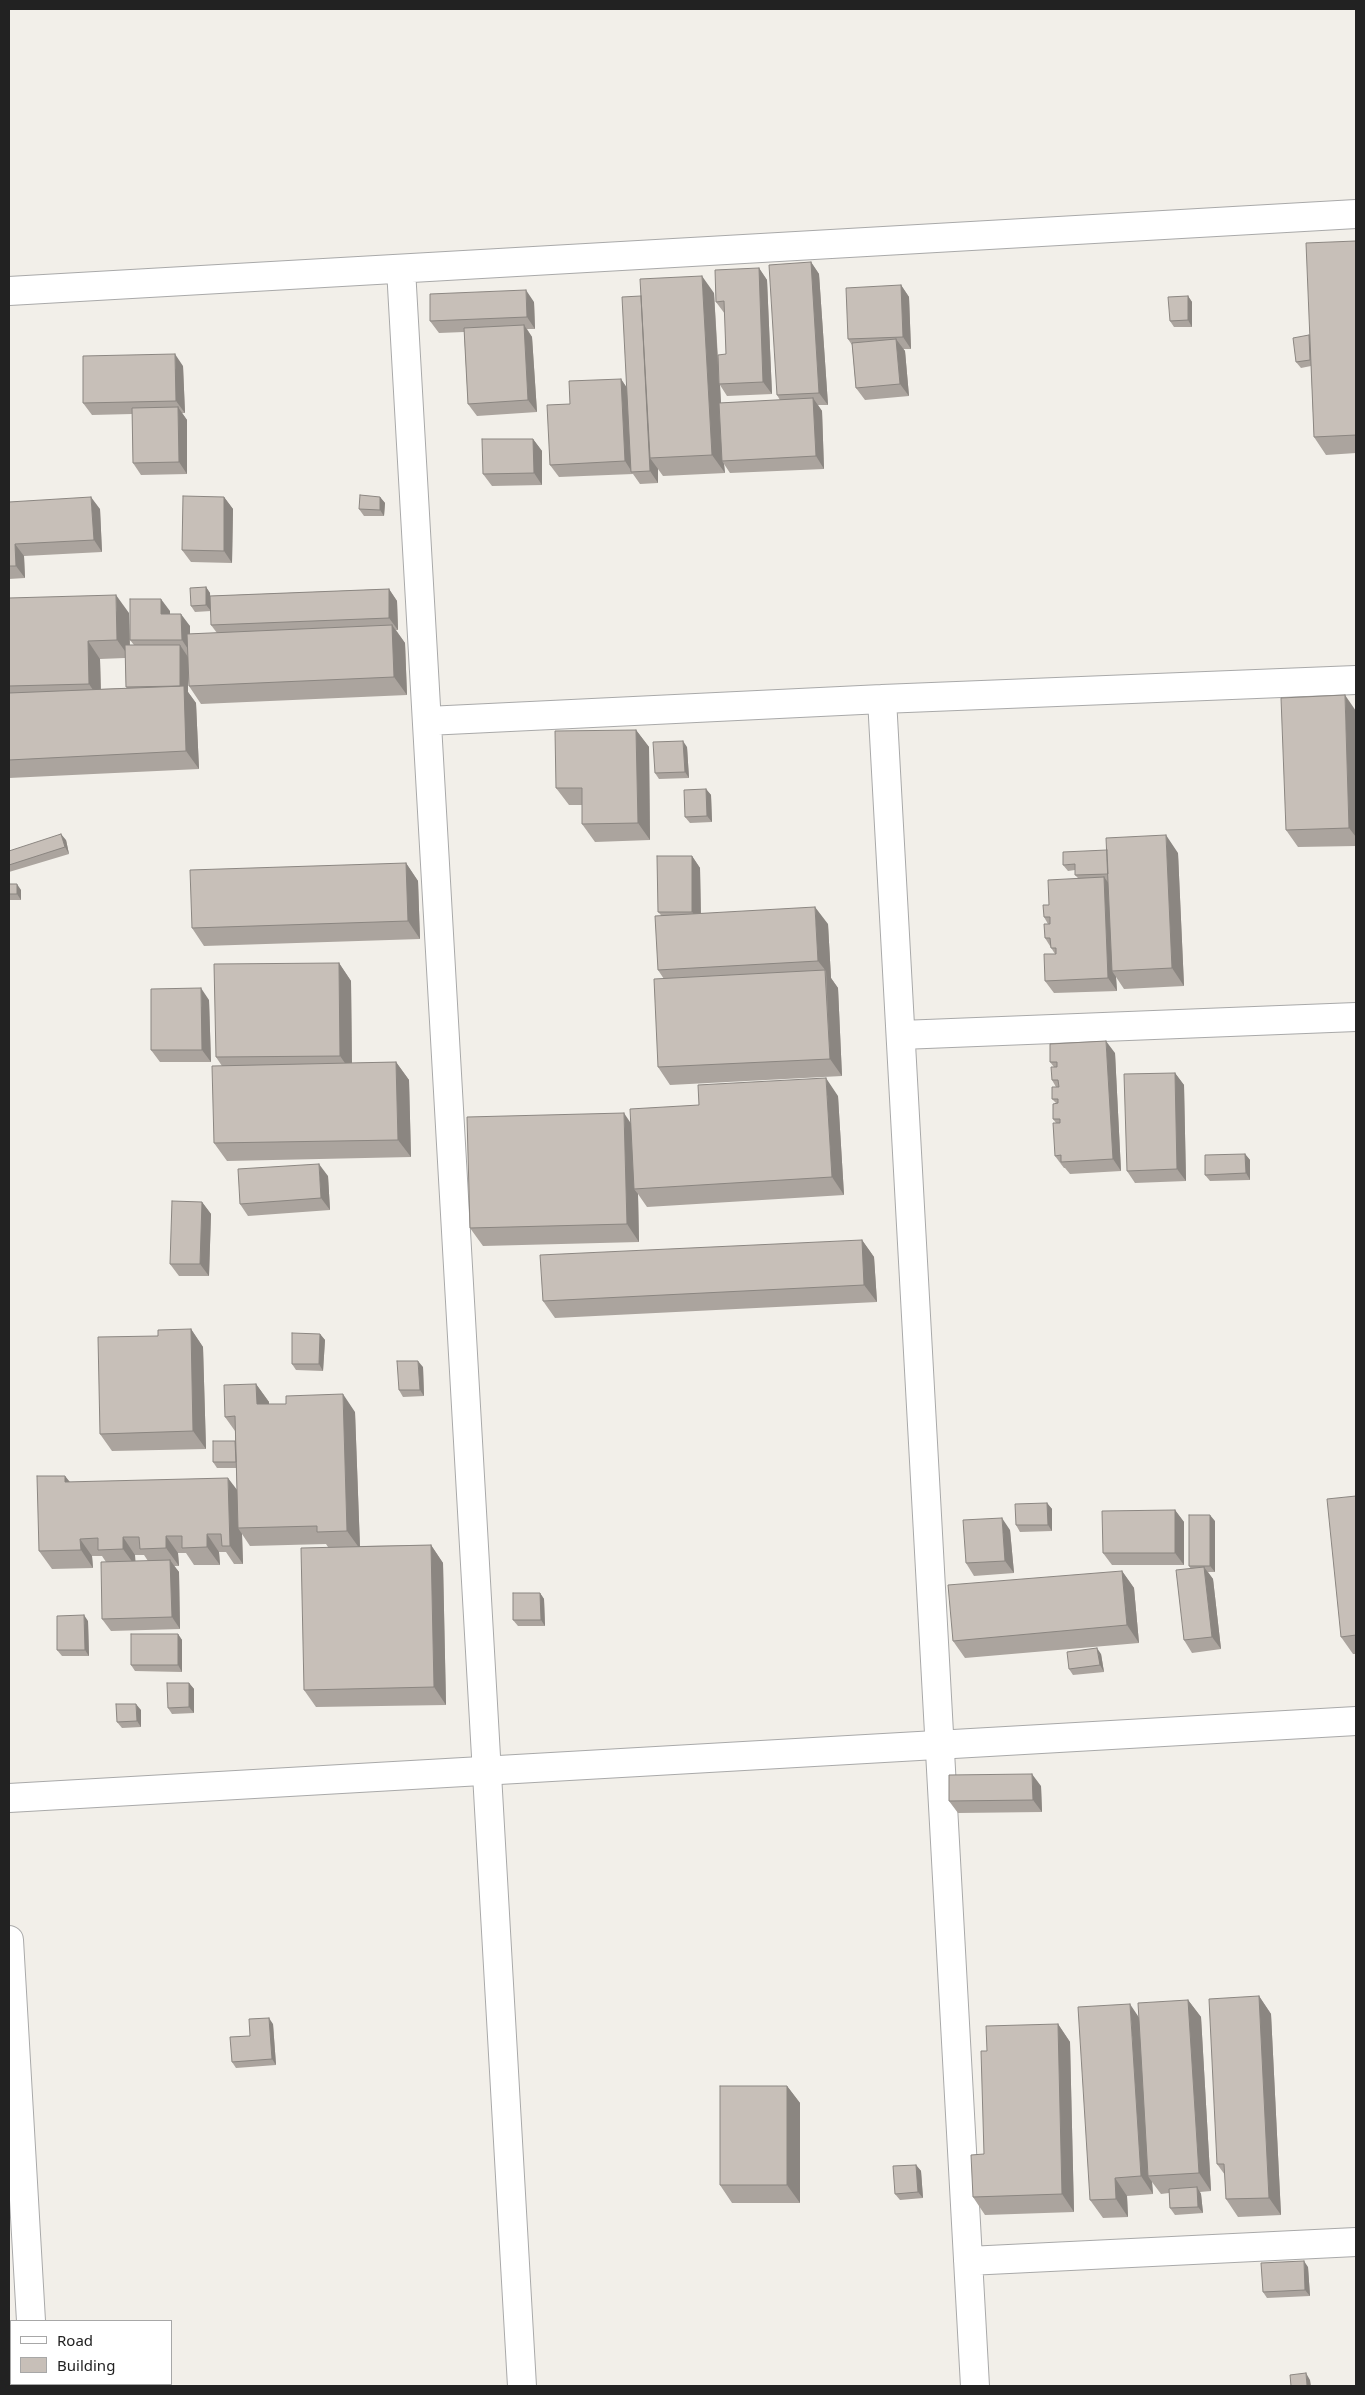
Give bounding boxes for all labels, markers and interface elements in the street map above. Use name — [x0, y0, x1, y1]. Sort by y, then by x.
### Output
legend — [10, 2320, 172, 2385]
text: Road — [57, 2330, 93, 2350]
text: Building — [57, 2355, 115, 2375]

